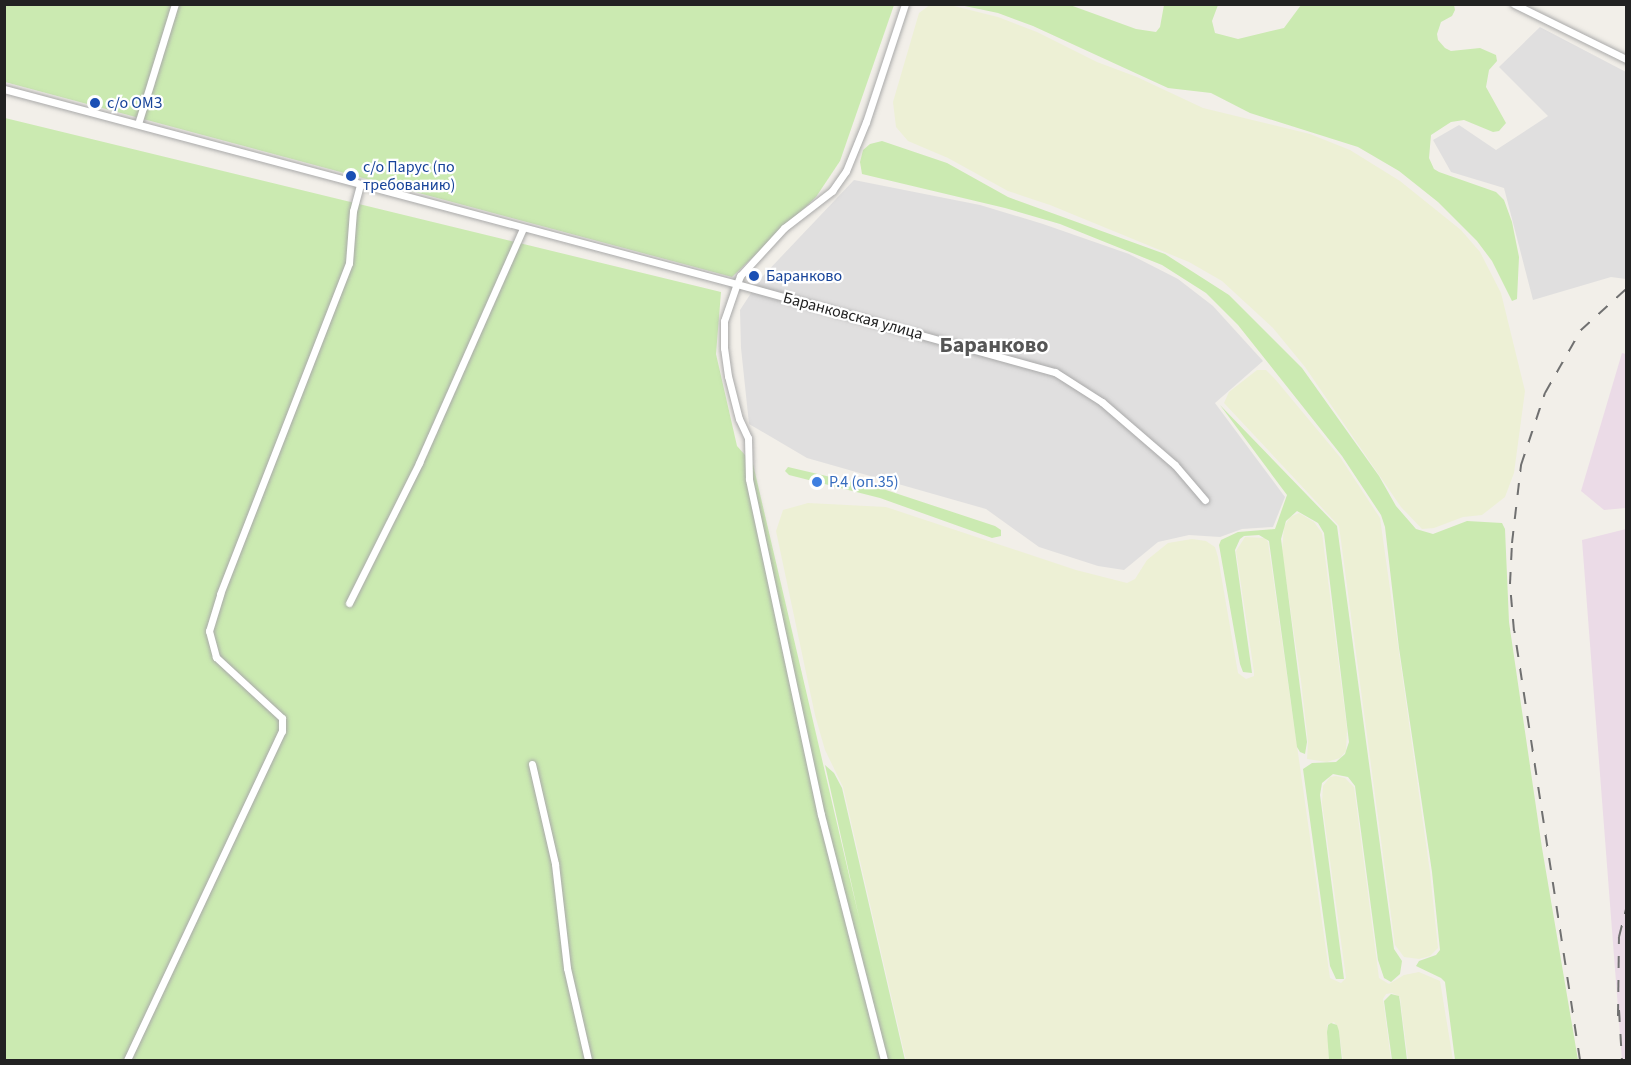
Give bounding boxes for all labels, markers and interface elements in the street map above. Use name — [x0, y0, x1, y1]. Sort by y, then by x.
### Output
place label: с/о ОМЗ — [107, 93, 162, 113]
marker: с/о ОМЗ — [88, 96, 102, 110]
place label: с/о Парус (по требованию) — [363, 157, 455, 195]
marker: с/о Парус (по требованию) — [344, 169, 358, 183]
place label: Баранково — [766, 266, 842, 286]
marker: Баранково — [747, 269, 761, 283]
street label: Баранковская улица — [781, 288, 925, 344]
district label: Баранково — [939, 333, 1049, 359]
place label: Р.4 (оп.35) — [829, 472, 899, 492]
marker: Р.4 (оп.35) — [810, 475, 824, 489]

